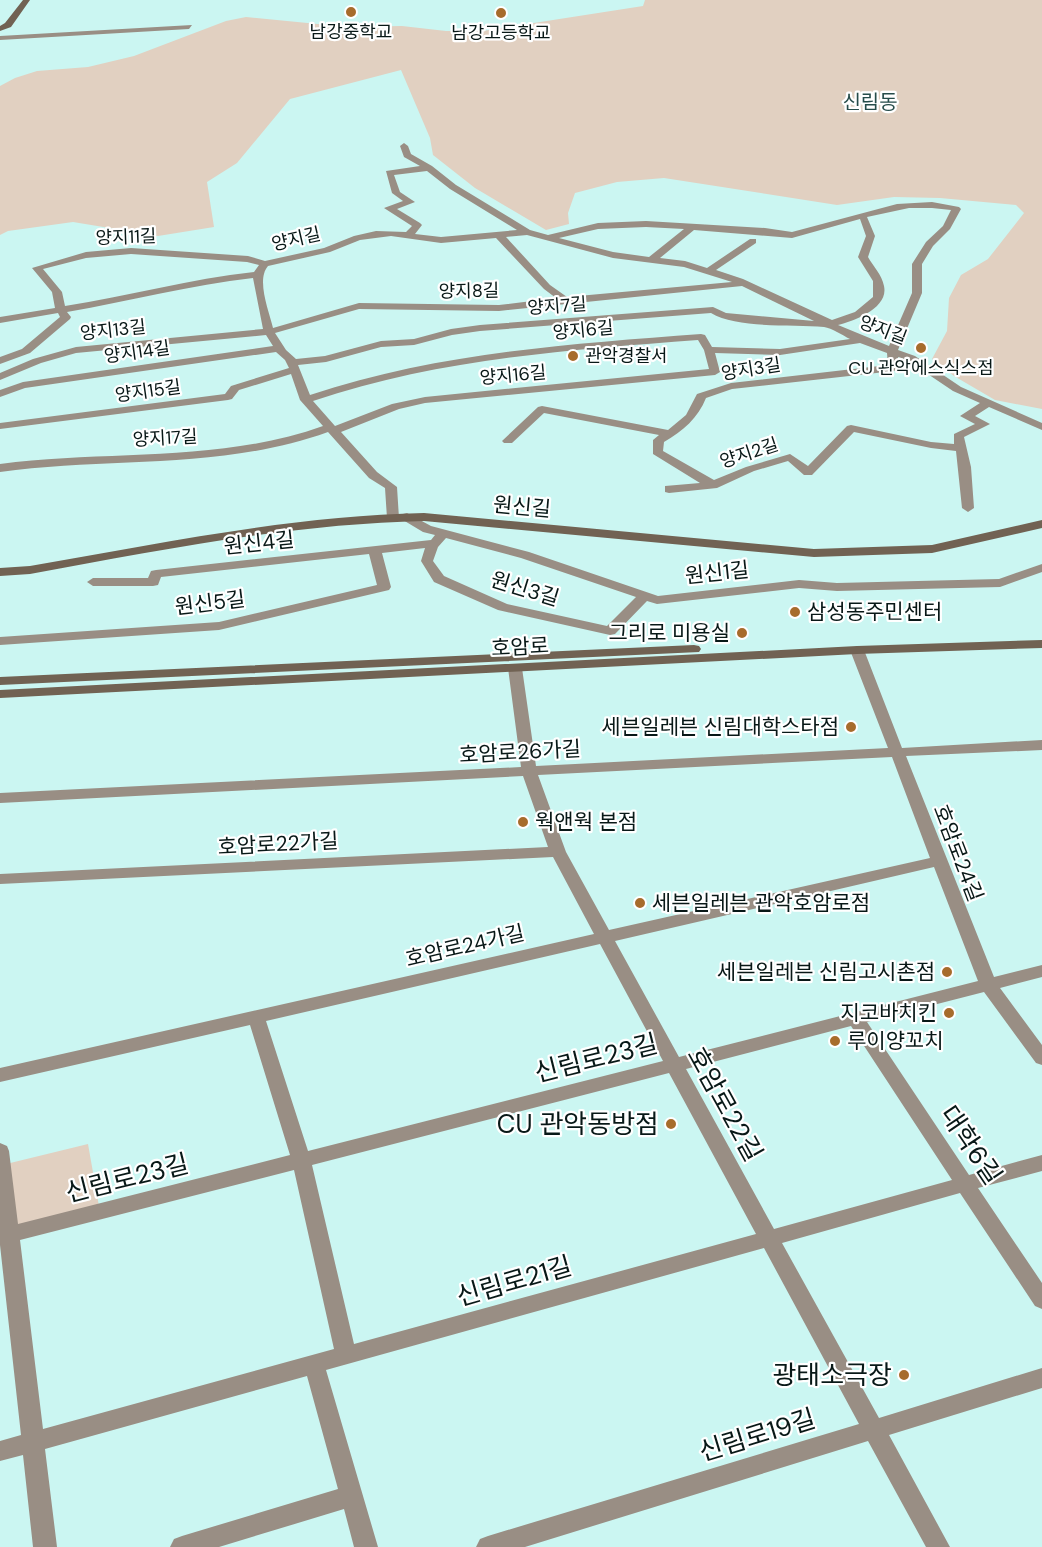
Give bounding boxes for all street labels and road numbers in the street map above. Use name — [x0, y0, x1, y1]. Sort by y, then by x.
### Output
street label: 양지길 — [269, 222, 323, 256]
street label: 양지11길 — [95, 224, 157, 250]
street label: 양지8길 — [438, 278, 500, 304]
street label: 양지7길 — [527, 292, 587, 320]
street label: 양지길 — [856, 310, 910, 350]
street label: 양지13길 — [79, 315, 147, 345]
street label: 양지6길 — [552, 315, 614, 345]
street label: 양지14길 — [103, 336, 171, 368]
street label: 양지3길 — [719, 352, 783, 386]
street label: 양지16길 — [479, 360, 547, 390]
street label: 양지15길 — [114, 375, 182, 407]
street label: 양지17길 — [132, 424, 198, 452]
street label: 양지2길 — [717, 432, 781, 474]
street label: 원신길 — [492, 491, 552, 523]
street label: 원신4길 — [222, 525, 296, 561]
street label: 원신1길 — [683, 556, 751, 590]
street label: 원신3길 — [487, 565, 563, 613]
street label: 원신5길 — [173, 585, 247, 621]
street label: 호암로 — [490, 632, 550, 662]
street label: 호암로26가길 — [458, 735, 582, 769]
street label: 호암로24길 — [927, 800, 989, 906]
street label: 호암로22가길 — [217, 827, 339, 861]
street label: 호암로24가길 — [403, 919, 527, 973]
street label: 신림로23길 — [531, 1026, 661, 1090]
street label: 호암로22길 — [680, 1041, 770, 1167]
street label: 대학6길 — [932, 1099, 1010, 1191]
street label: 신림로23길 — [62, 1146, 192, 1210]
street label: 신림로21길 — [452, 1248, 576, 1314]
street label: 신림로19길 — [695, 1401, 819, 1469]

